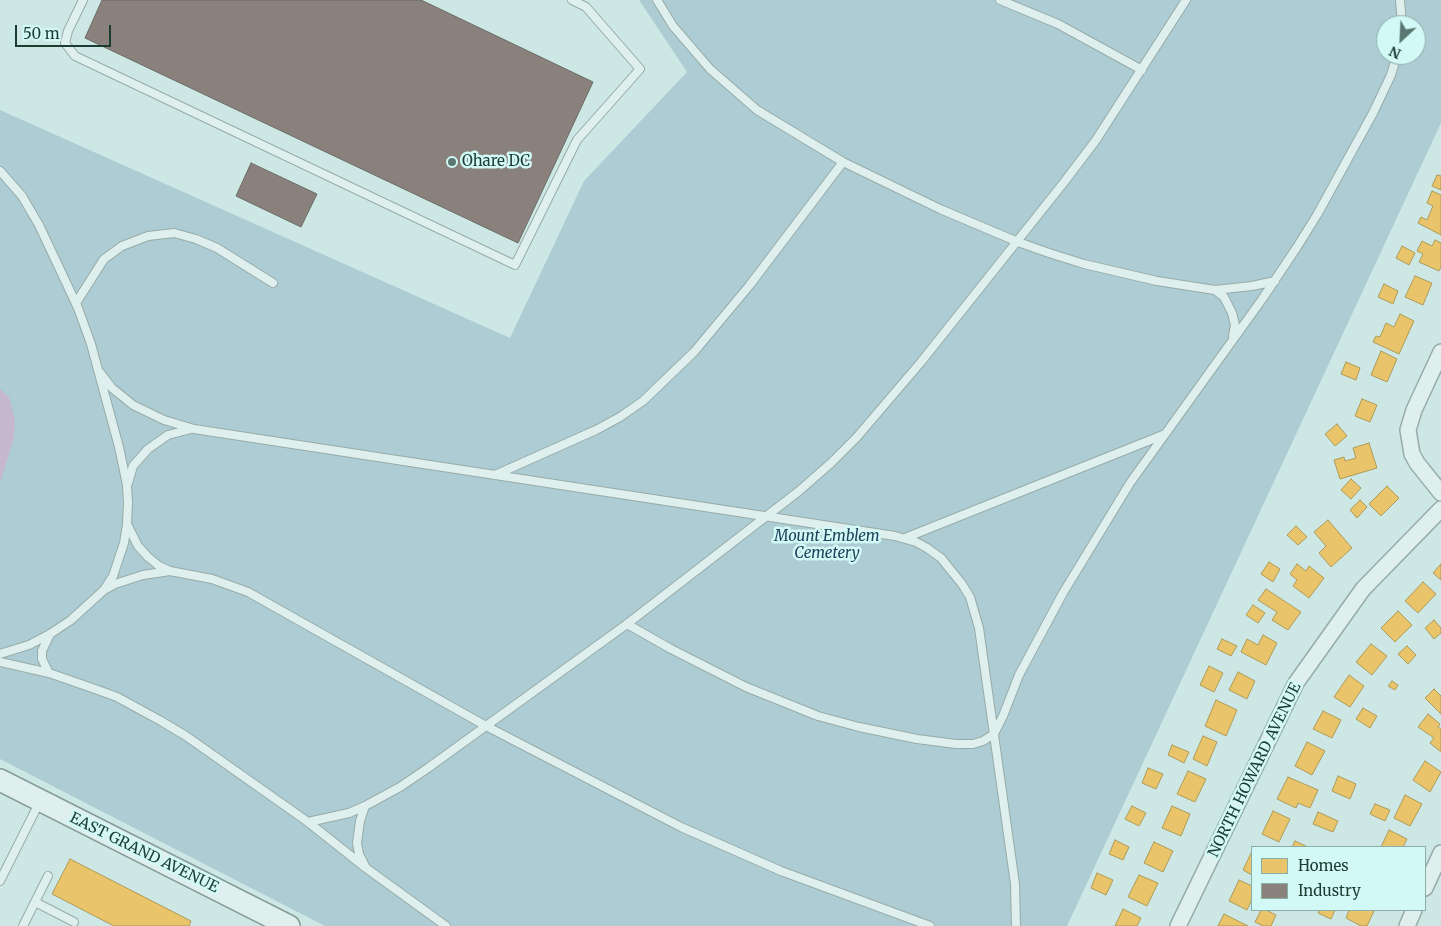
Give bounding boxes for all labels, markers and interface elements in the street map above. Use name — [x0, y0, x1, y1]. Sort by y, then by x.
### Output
scale bar — [18, 15, 114, 47]
north arrow — [1376, 15, 1426, 65]
text: 50 m — [23, 24, 60, 43]
text: N — [1386, 42, 1404, 63]
place label: Ohare DC — [462, 153, 530, 171]
marker: Ohare DC — [446, 156, 458, 168]
park label: Mount Emblem Cemetery — [774, 528, 880, 563]
street label: NORTH HOWARD AVENUE — [1205, 680, 1305, 860]
street label: EAST GRAND AVENUE — [67, 809, 221, 897]
legend — [1251, 846, 1426, 911]
text: Homes — [1298, 856, 1349, 875]
text: Industry — [1298, 881, 1361, 900]

